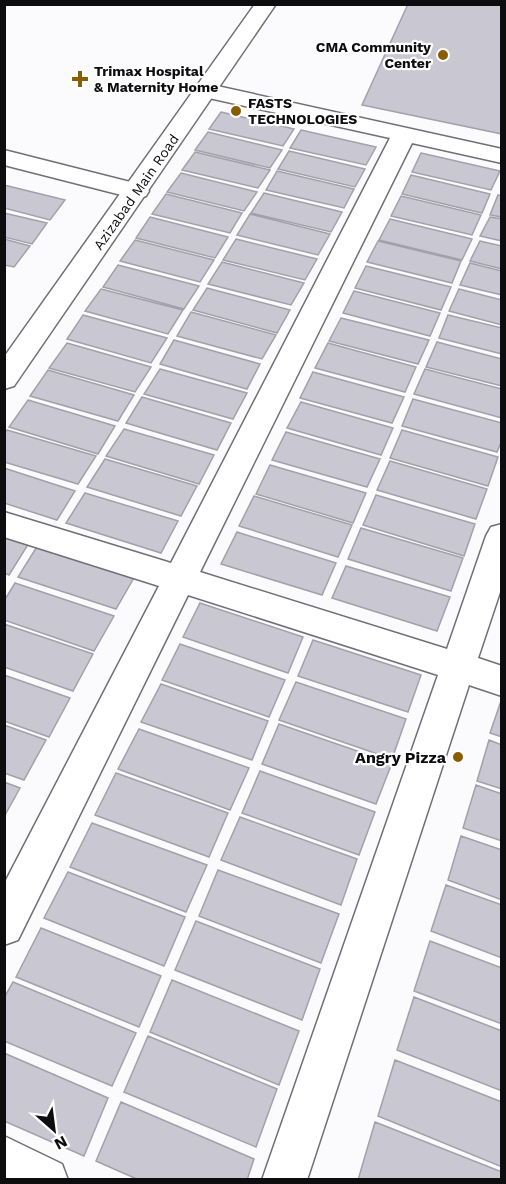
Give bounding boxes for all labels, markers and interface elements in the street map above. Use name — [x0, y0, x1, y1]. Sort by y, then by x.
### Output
place label: CMA Community Center — [316, 39, 431, 71]
marker: CMA Community Center — [436, 48, 450, 62]
place label: Trimax Hospital & Maternity Home — [94, 63, 218, 95]
marker: Trimax Hospital & Maternity Home — [71, 70, 89, 88]
place label: FASTS TECHNOLOGIES — [248, 95, 357, 127]
marker: FASTS TECHNOLOGIES — [229, 104, 243, 118]
street label: Azizabad Main Road — [90, 131, 182, 253]
place label: Angry Pizza — [355, 748, 447, 767]
marker: Angry Pizza — [451, 750, 465, 764]
north arrow — [24, 1100, 84, 1160]
text: N — [51, 1132, 71, 1154]

